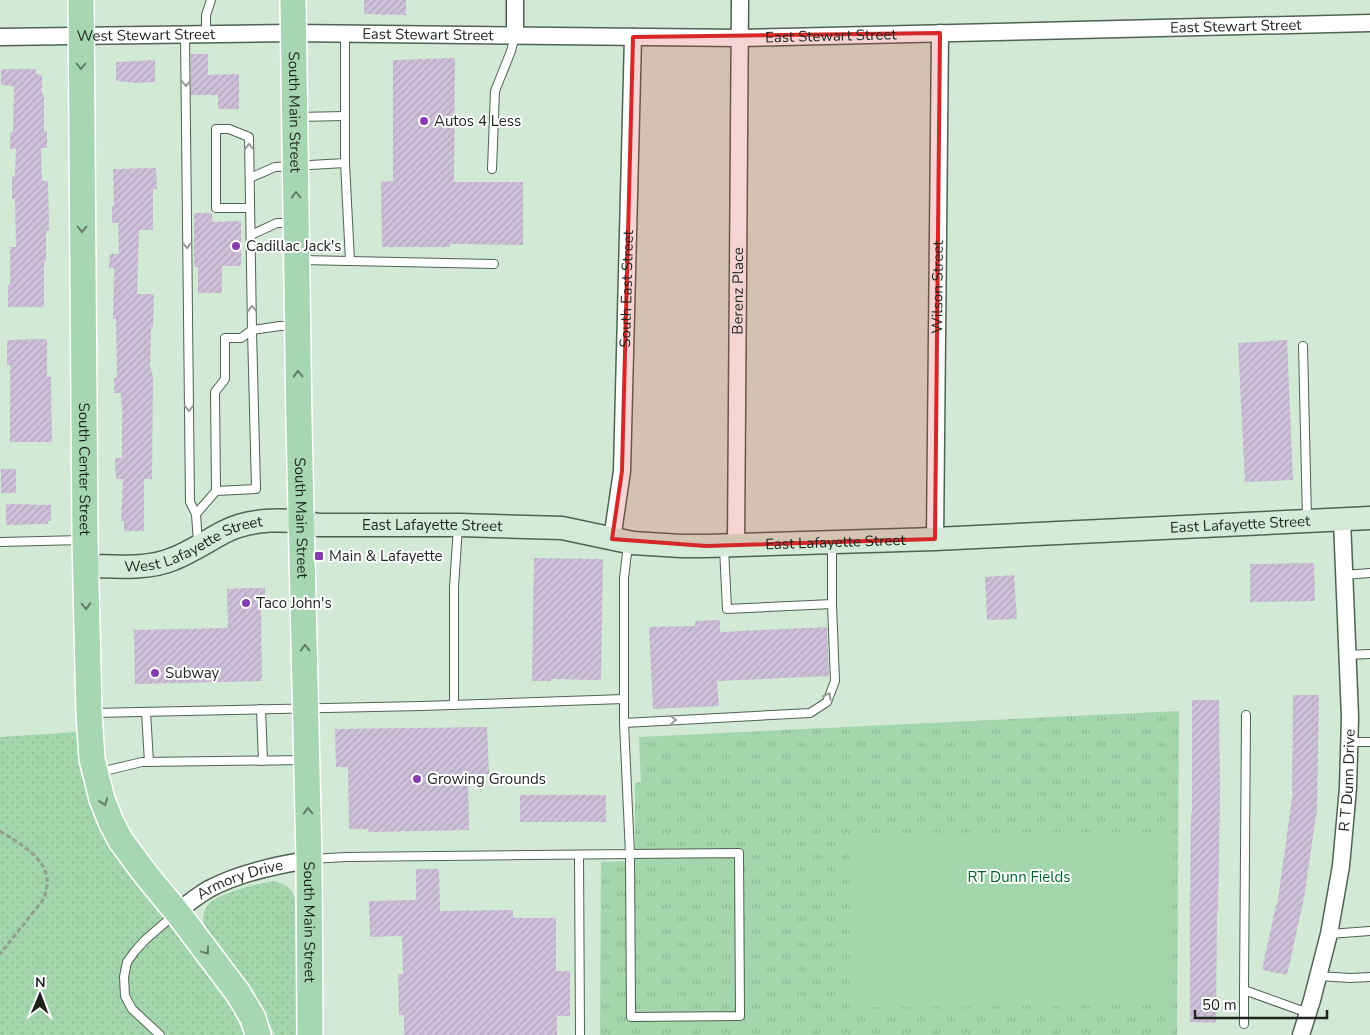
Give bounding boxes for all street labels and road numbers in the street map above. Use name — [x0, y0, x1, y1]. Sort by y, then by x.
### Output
street label: East Stewart Street — [1170, 15, 1302, 38]
street label: West Stewart Street — [77, 24, 216, 46]
street label: East Stewart Street — [362, 24, 495, 45]
street label: East Stewart Street — [765, 24, 898, 47]
street label: South Main Street — [284, 51, 305, 174]
street label: South East Street — [615, 229, 638, 348]
street label: Wilson Street — [927, 240, 948, 334]
street label: Berenz Place — [728, 247, 748, 335]
street label: South Center Street — [74, 402, 95, 536]
street label: South Main Street — [290, 457, 313, 580]
street label: West Lafayette Street — [124, 511, 264, 577]
street label: East Lafayette Street — [1169, 511, 1311, 538]
street label: East Lafayette Street — [362, 515, 503, 536]
street label: East Lafayette Street — [765, 530, 907, 554]
street label: R T Dunn Drive — [1334, 728, 1360, 832]
street label: Armory Drive — [193, 855, 285, 904]
street label: South Main Street — [299, 861, 320, 983]

